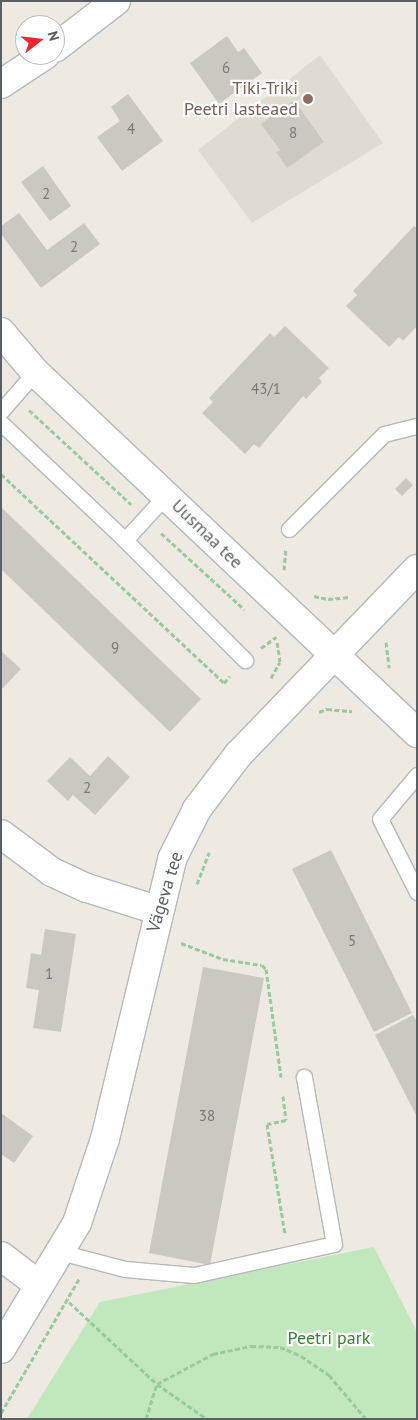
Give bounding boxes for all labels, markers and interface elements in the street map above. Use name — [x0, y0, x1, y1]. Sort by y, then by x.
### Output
north arrow — [15, 15, 65, 65]
text: N — [44, 29, 63, 43]
house number: 6 — [222, 59, 230, 77]
place label: Tiki-Triki Peetri lasteaed — [184, 78, 298, 120]
marker: Tiki-Triki Peetri lasteaed — [302, 93, 314, 105]
house number: 4 — [127, 120, 135, 138]
house number: 8 — [289, 124, 297, 142]
house number: 2 — [42, 185, 50, 203]
house number: 2 — [70, 238, 78, 256]
house number: 43/1 — [251, 380, 281, 398]
street label: Uusmaa tee — [167, 495, 247, 573]
house number: 9 — [111, 639, 119, 657]
house number: 2 — [83, 779, 91, 797]
street label: Vägeva tee — [143, 849, 187, 935]
house number: 5 — [348, 932, 356, 950]
house number: 1 — [45, 965, 53, 983]
house number: 38 — [199, 1107, 215, 1125]
park label: Peetri park — [288, 1327, 370, 1349]

